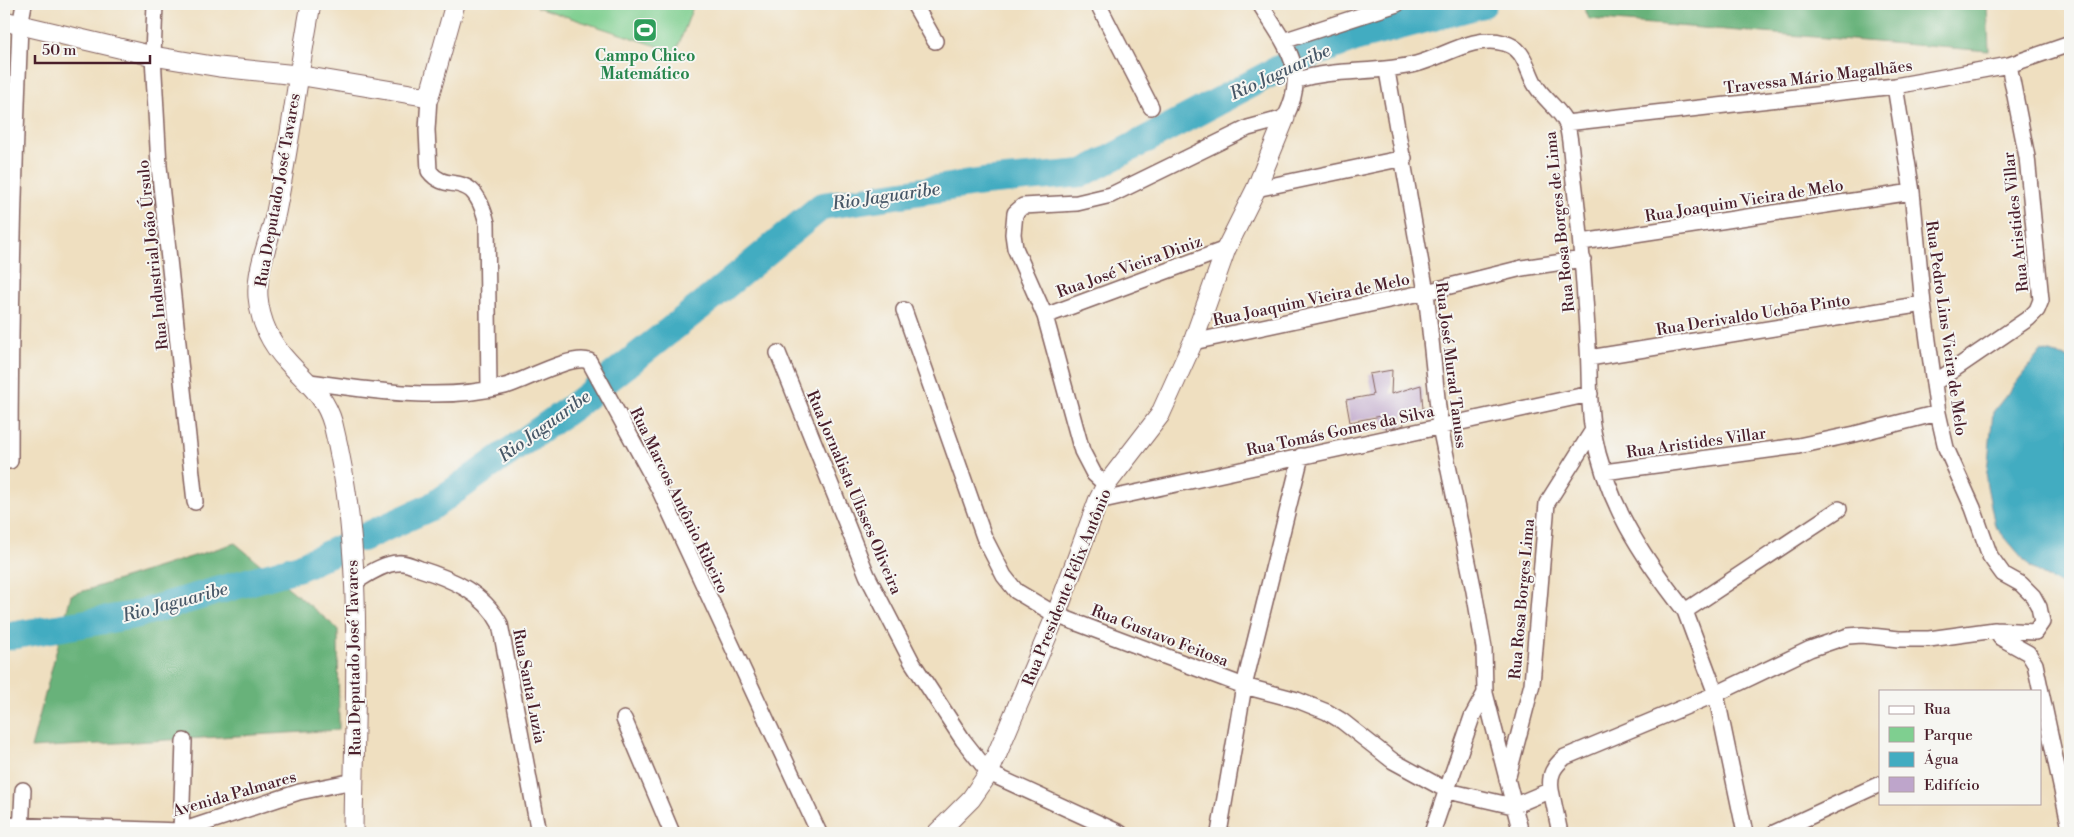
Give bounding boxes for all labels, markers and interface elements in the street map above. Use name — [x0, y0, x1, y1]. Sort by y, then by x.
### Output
sports icon: Campo Chico Matemático — [632, 17, 658, 43]
scale bar — [35, 32, 150, 64]
water label: Rio Jaguaribe — [1225, 39, 1335, 106]
text: 50 m — [42, 41, 76, 60]
place label: Campo Chico Matemático — [595, 46, 695, 84]
street label: Travessa Mário Magalhães — [1723, 56, 1913, 98]
street label: Rua Deputado José Tavares — [251, 92, 305, 289]
street label: Rua Rosa Borges de Lima — [1540, 130, 1579, 313]
street label: Rua Aristides Villar — [1999, 151, 2033, 293]
street label: Rua Industrial João Úrsulo — [131, 159, 173, 351]
street label: Rua Joaquim Vieira de Melo — [1643, 175, 1845, 227]
water label: Rio Jaguaribe — [830, 177, 942, 216]
street label: Rua Pedro Lins Vieira de Melo — [1921, 219, 1971, 437]
street label: Rua José Vieira Diniz — [1054, 231, 1205, 303]
street label: Rua Joaquim Vieira de Melo — [1211, 269, 1412, 331]
street label: Rua José Murad Tanuss — [1431, 281, 1471, 449]
street label: Rua Derivaldo Uchõa Pinto — [1655, 290, 1852, 340]
water label: Rio Jaguaribe — [493, 385, 595, 468]
street label: Rua Jornalista Ulisses Oliveira — [802, 387, 907, 598]
street label: Rua Tomás Gomes da Silva — [1244, 401, 1437, 461]
street label: Rua Marcos Antônio Ribeiro — [625, 404, 733, 597]
street label: Rua Aristides Villar — [1625, 423, 1767, 463]
street label: Rua Presidente Félix Antônio — [1018, 486, 1116, 689]
street label: Rua Rosa Borges Lima — [1505, 517, 1539, 680]
street label: Rua Deputado José Tavares — [342, 560, 366, 756]
water label: Rio Jaguaribe — [119, 577, 231, 628]
street label: Rua Gustavo Feitosa — [1088, 601, 1232, 672]
street label: Rua Santa Luzia — [508, 627, 550, 746]
legend — [1879, 690, 2042, 804]
text: Rua — [1924, 700, 1951, 719]
text: Parque — [1924, 726, 1973, 745]
text: Água — [1923, 749, 1959, 769]
street label: Avenida Palmares — [169, 767, 299, 822]
text: Edifício — [1924, 776, 1980, 795]

